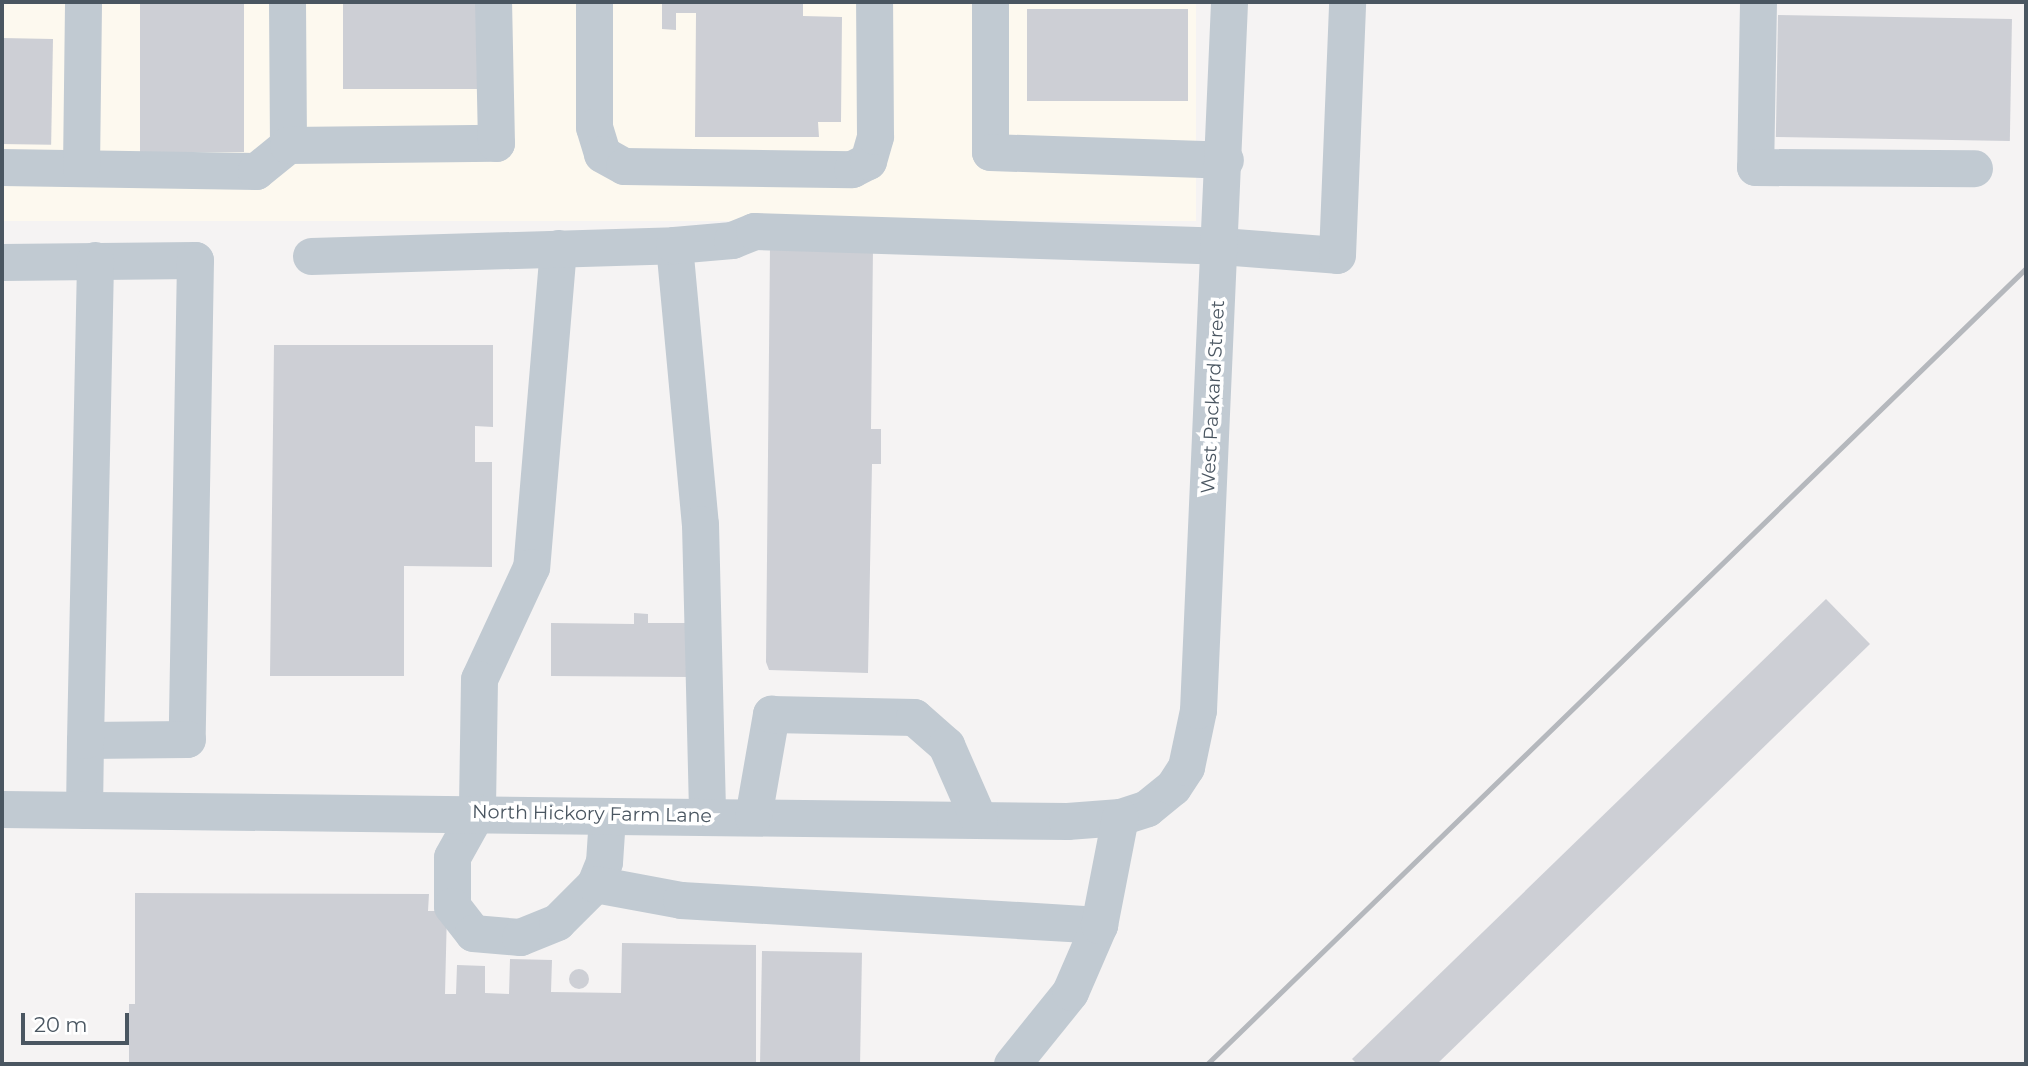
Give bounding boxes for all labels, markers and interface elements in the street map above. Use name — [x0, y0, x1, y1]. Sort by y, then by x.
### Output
street label: West Packard Street — [1197, 300, 1229, 494]
street label: North Hickory Farm Lane — [472, 801, 712, 827]
scale bar — [24, 1000, 133, 1044]
text: 20 m — [34, 1012, 88, 1037]

